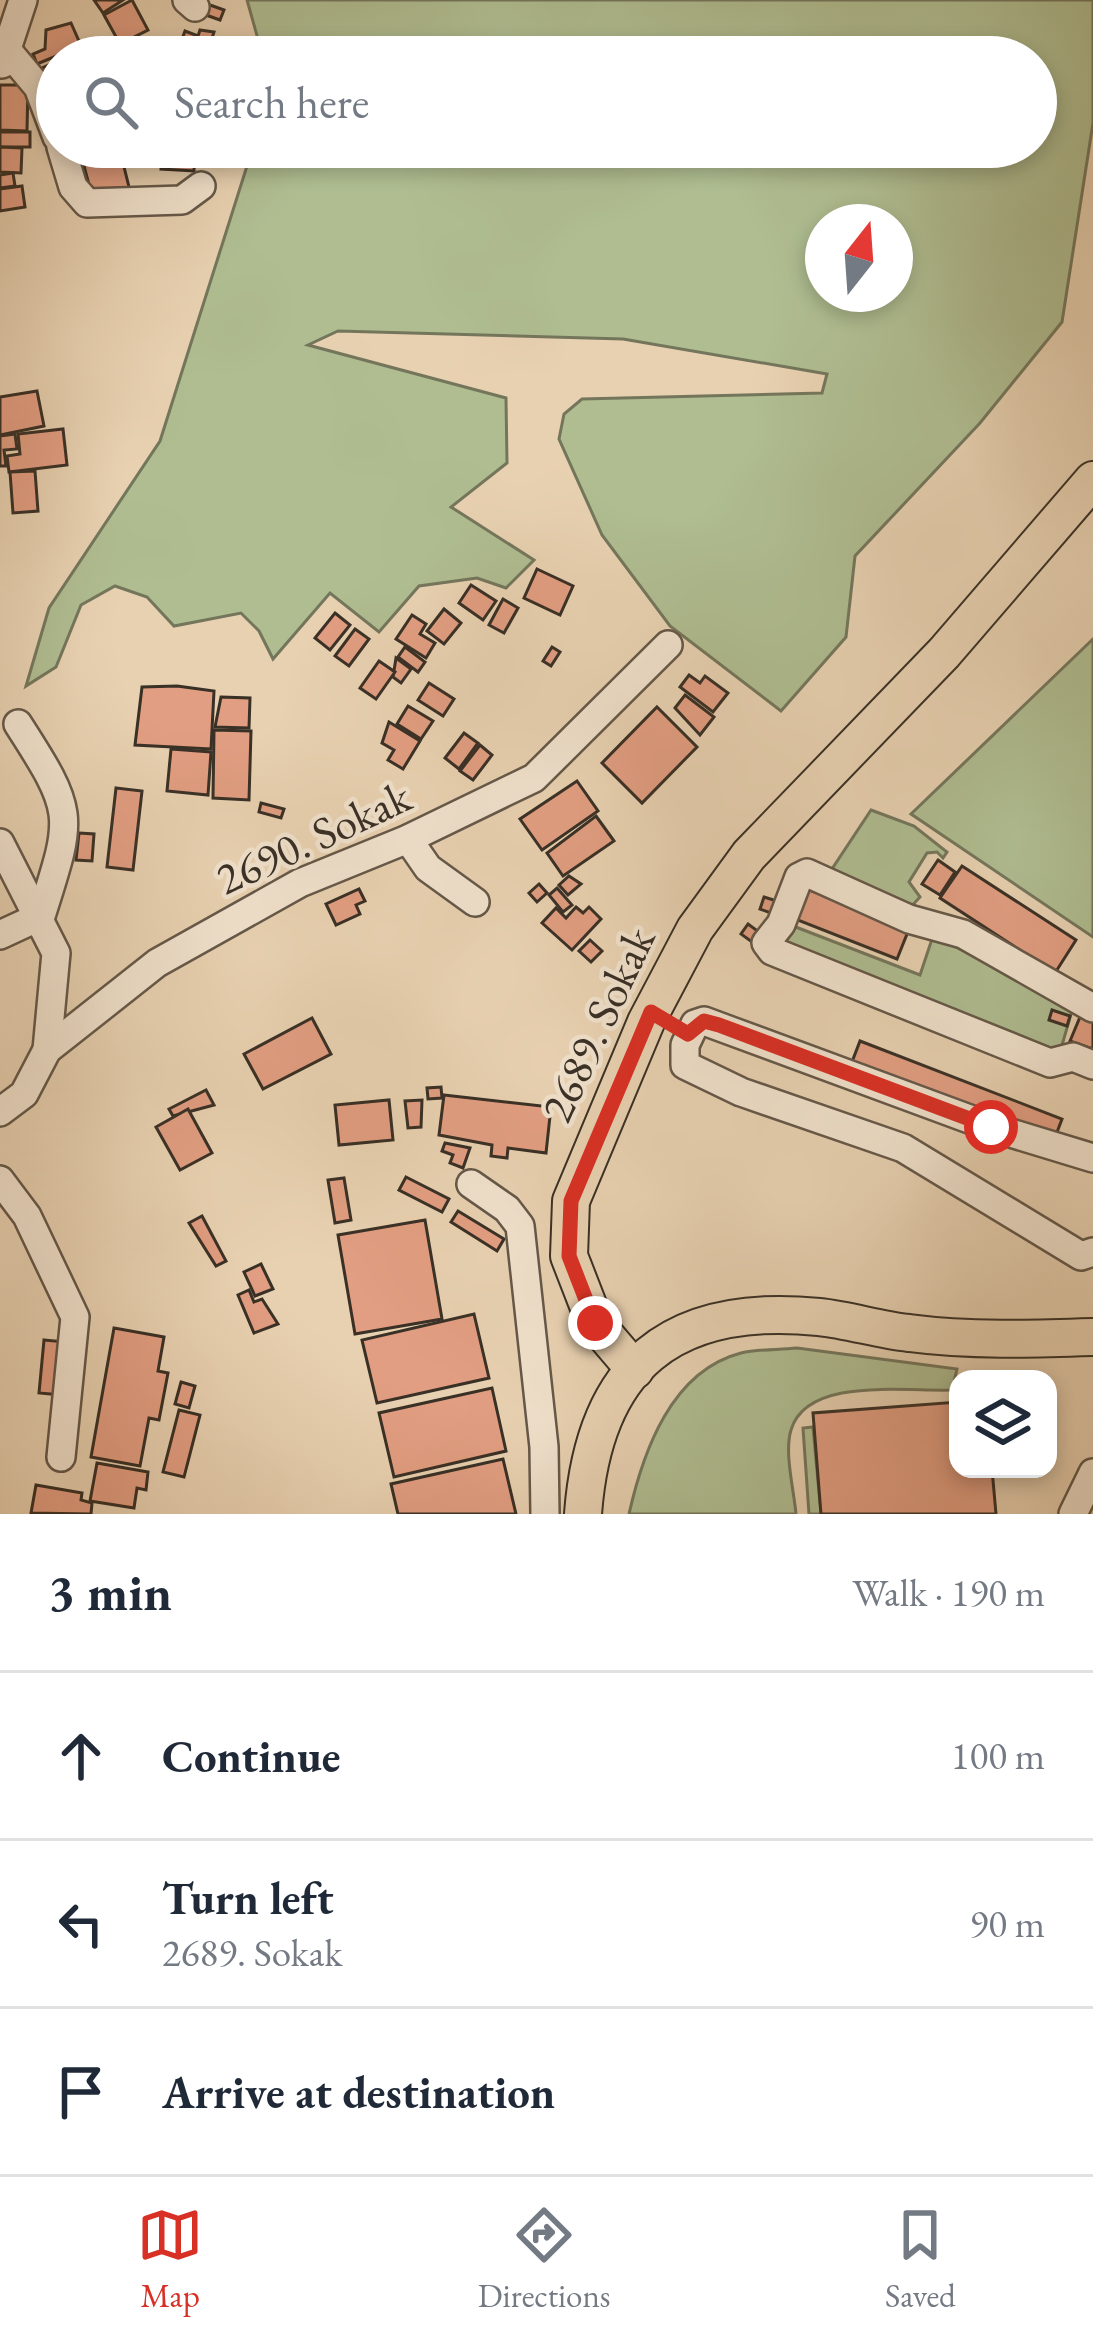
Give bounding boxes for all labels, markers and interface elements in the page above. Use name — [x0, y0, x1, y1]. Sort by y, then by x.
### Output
search box — [36, 36, 1057, 168]
icon: search — [78, 69, 144, 135]
text: Search here — [174, 73, 369, 131]
north arrow — [805, 204, 913, 312]
street label: 2690. Sokak — [206, 766, 421, 907]
street label: 2689. Sokak — [527, 916, 668, 1131]
route start — [964, 1100, 1018, 1154]
route end — [568, 1296, 622, 1350]
map controls — [949, 1370, 1057, 1478]
button: layers — [949, 1370, 1057, 1478]
text: 3 min — [48, 1559, 172, 1625]
text: Walk · 190 m — [852, 1567, 1045, 1618]
icon: ahead — [48, 1723, 114, 1789]
text: Continue — [162, 1727, 340, 1785]
text: 100 m — [951, 1730, 1045, 1781]
text: Turn left — [162, 1869, 334, 1927]
icon: left — [48, 1891, 114, 1957]
text: 90 m — [969, 1898, 1045, 1949]
text: 2689. Sokak — [162, 1927, 343, 1978]
icon: arrive — [48, 2059, 114, 2125]
text: Arrive at destination — [162, 2063, 555, 2121]
tab: Map — [137, 2202, 203, 2317]
tab: Directions — [478, 2202, 611, 2317]
tab: Saved — [885, 2202, 956, 2317]

